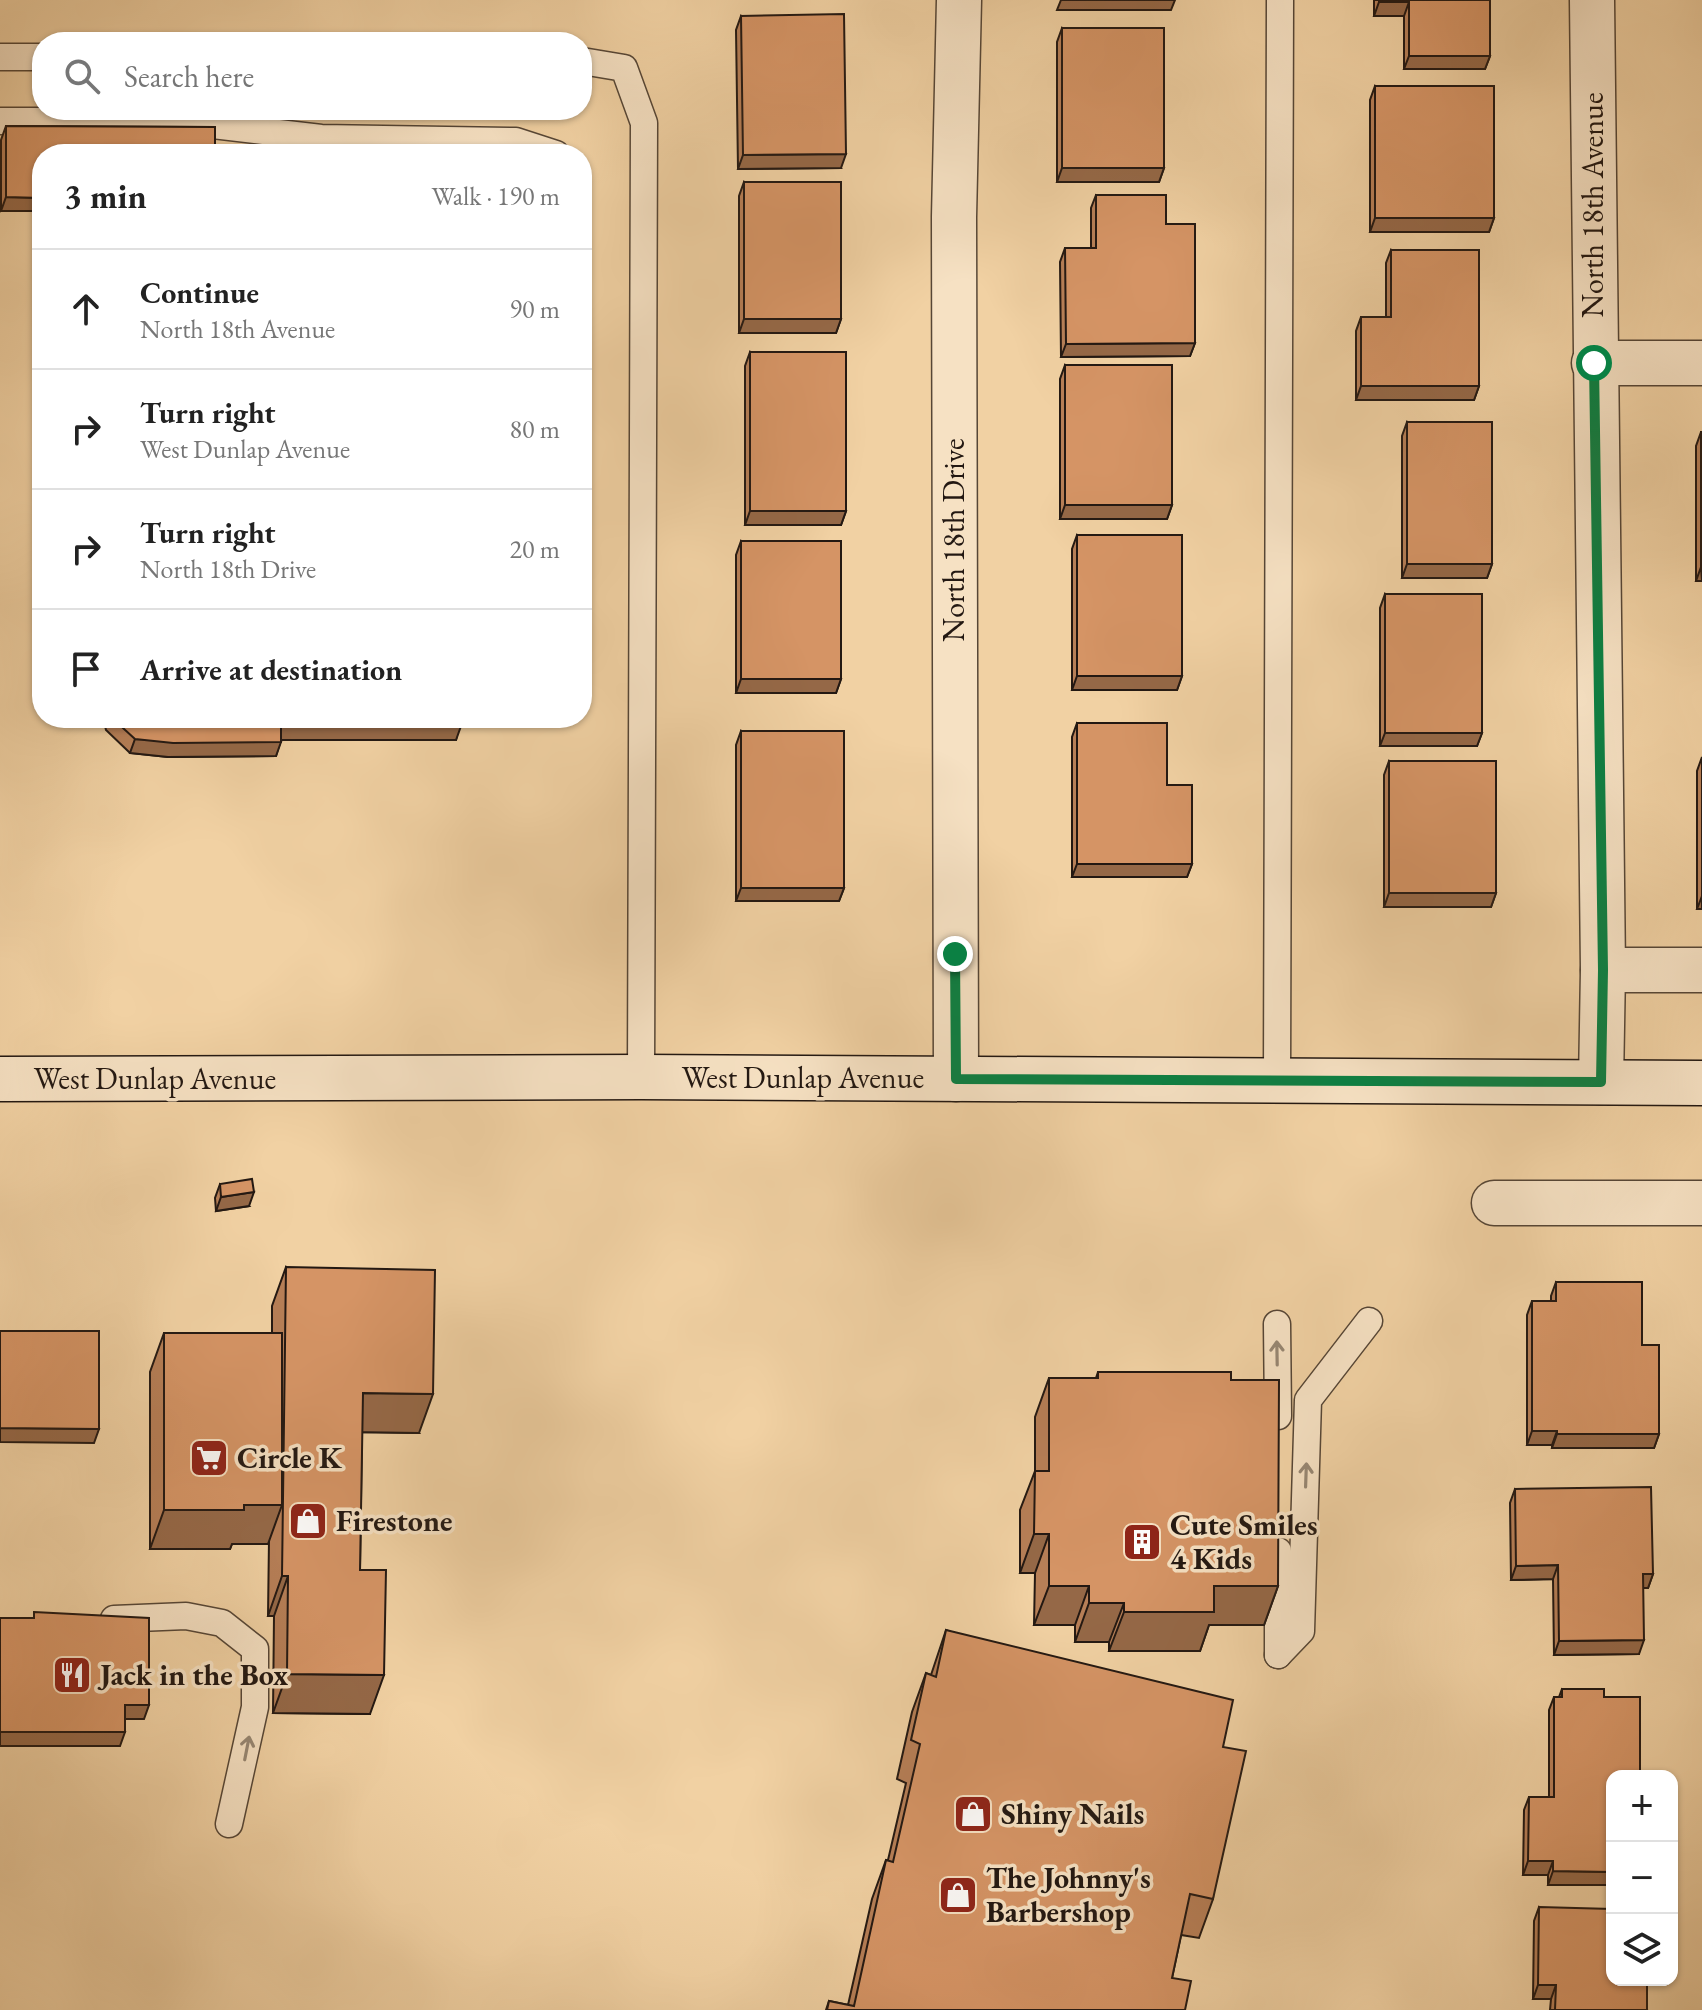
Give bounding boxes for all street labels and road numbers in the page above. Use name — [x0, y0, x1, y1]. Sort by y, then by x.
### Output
street label: North 18th Avenue — [1573, 92, 1612, 318]
street label: North 18th Drive — [934, 438, 973, 642]
street label: West Dunlap Avenue — [682, 1058, 924, 1097]
street label: West Dunlap Avenue — [34, 1059, 276, 1098]

